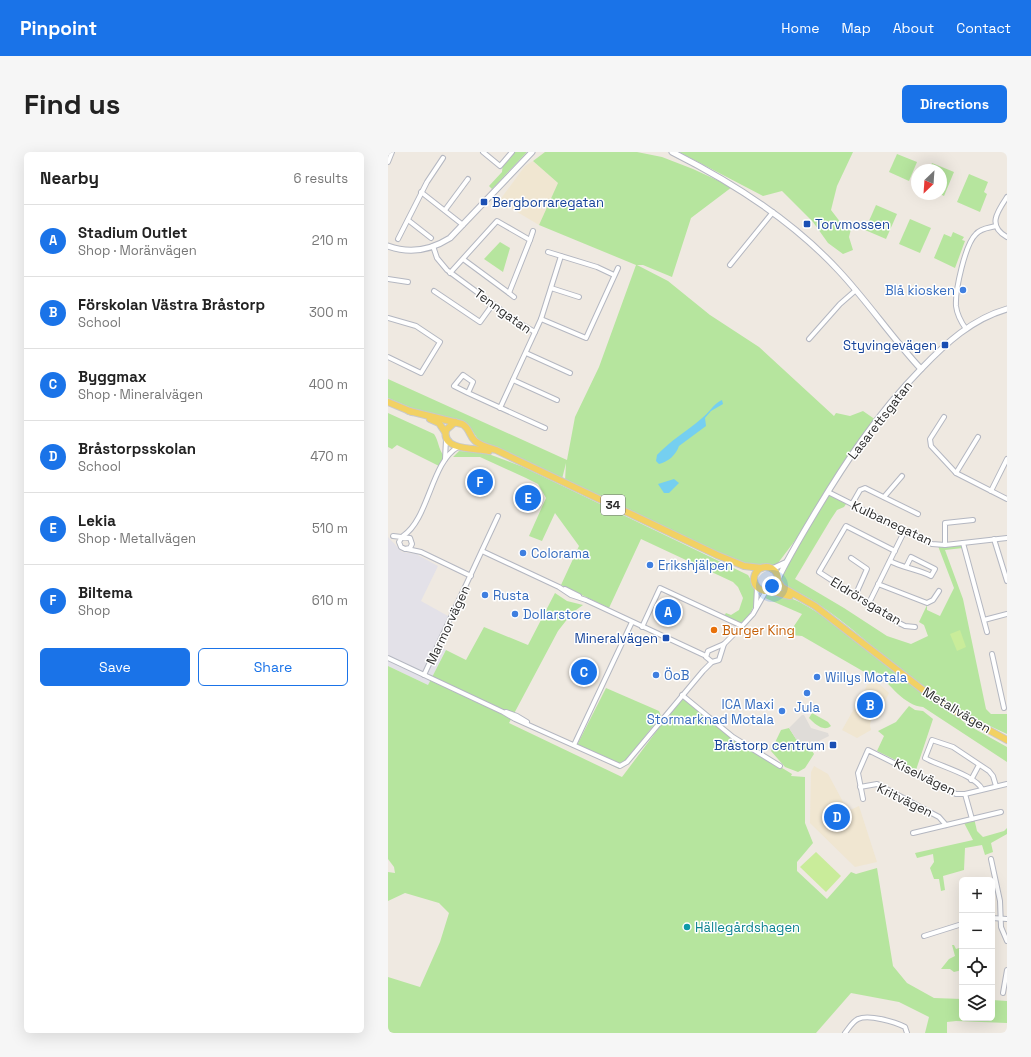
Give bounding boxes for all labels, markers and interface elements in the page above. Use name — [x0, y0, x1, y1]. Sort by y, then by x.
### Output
text: Pinpoint — [20, 16, 97, 41]
text: Home — [781, 19, 819, 37]
text: Map — [841, 19, 871, 37]
text: About — [893, 19, 934, 37]
text: Contact — [956, 19, 1011, 37]
button: Directions — [902, 85, 1007, 123]
text: Find us — [24, 86, 121, 122]
north arrow — [911, 164, 947, 200]
text: Nearby — [40, 167, 99, 189]
text: 6 results — [294, 170, 348, 187]
place label: Bergborraregatan — [492, 194, 604, 211]
marker: Bergborraregatan — [479, 197, 489, 207]
place label: Torvmossen — [815, 216, 890, 233]
marker: Torvmossen — [802, 219, 812, 229]
text: Stadium Outlet — [78, 223, 187, 242]
text: A — [49, 232, 57, 249]
text: 210 m — [312, 232, 348, 249]
text: Shop · Moränvägen — [78, 242, 197, 259]
place label: Blå kiosken — [885, 282, 955, 299]
street label: Tenngatan — [471, 284, 535, 338]
marker: Blå kiosken — [958, 285, 968, 295]
text: Förskolan Västra Bråstorp — [78, 295, 265, 314]
text: B — [49, 304, 57, 321]
text: 300 m — [309, 304, 348, 321]
text: School — [78, 314, 121, 331]
place label: Styvingevägen — [843, 337, 937, 354]
marker: Styvingevägen — [940, 340, 950, 350]
text: Byggmax — [78, 367, 147, 386]
text: C — [49, 376, 57, 393]
text: 400 m — [309, 376, 348, 393]
street label: Lasarettsgatan — [844, 377, 916, 463]
text: Shop · Mineralvägen — [78, 386, 203, 403]
text: Bråstorpsskolan — [78, 439, 196, 458]
text: D — [49, 448, 57, 465]
text: 470 m — [310, 448, 348, 465]
text: School — [78, 458, 121, 475]
pin: F — [467, 467, 493, 497]
pin: E — [515, 483, 541, 513]
road number: 34 — [601, 495, 625, 515]
street label: Kulbanegatan — [849, 497, 935, 549]
text: Lekia — [78, 511, 116, 530]
text: E — [49, 520, 57, 537]
text: 510 m — [312, 520, 348, 537]
text: Shop · Metallvägen — [78, 530, 196, 547]
place label: Colorama — [531, 545, 590, 562]
marker: Colorama — [518, 548, 528, 558]
place label: Erikshjälpen — [658, 557, 733, 574]
marker: Erikshjälpen — [645, 560, 655, 570]
street label: Eldrörsgatan — [827, 573, 905, 629]
your location — [762, 576, 782, 596]
text: Biltema — [78, 583, 133, 602]
street label: Marmorvägen — [422, 583, 474, 667]
place label: Rusta — [493, 587, 530, 604]
marker: Rusta — [480, 590, 490, 600]
text: F — [50, 592, 56, 609]
text: 610 m — [312, 592, 348, 609]
pin: A — [655, 597, 681, 627]
text: Shop — [78, 602, 110, 619]
place label: Dollarstore — [523, 606, 591, 623]
marker: Dollarstore — [510, 609, 520, 619]
place label: Burger King — [722, 622, 795, 639]
marker: Burger King — [709, 625, 719, 635]
place label: Mineralvägen — [574, 630, 658, 647]
marker: Mineralvägen — [661, 633, 671, 643]
button: Save — [40, 648, 190, 686]
button: Share — [198, 648, 348, 686]
pin: C — [571, 657, 597, 687]
place label: ÖoB — [664, 667, 689, 684]
place label: Willys Motala — [825, 669, 908, 686]
marker: ÖoB — [651, 670, 661, 680]
marker: Willys Motala — [812, 672, 822, 682]
street label: Metallvägen — [920, 683, 994, 737]
marker: Jula — [802, 688, 812, 698]
pin: B — [857, 690, 883, 720]
place label: ICA Maxi Stormarknad Motala — [647, 696, 775, 728]
place label: Jula — [794, 699, 821, 716]
marker: ICA Maxi Stormarknad Motala — [777, 706, 787, 716]
place label: Bråstorp centrum — [714, 737, 825, 754]
marker: Bråstorp centrum — [828, 740, 838, 750]
street label: Kiselvägen — [891, 755, 959, 799]
street label: Kritvägen — [874, 779, 936, 821]
pin: D — [824, 802, 850, 832]
map controls — [959, 877, 995, 1021]
button: + — [959, 877, 995, 913]
button: − — [959, 913, 995, 949]
place label: Hällegårdshagen — [695, 919, 800, 936]
marker: Hällegårdshagen — [682, 922, 692, 932]
button: locate — [959, 949, 995, 985]
button: layers — [959, 985, 995, 1021]

